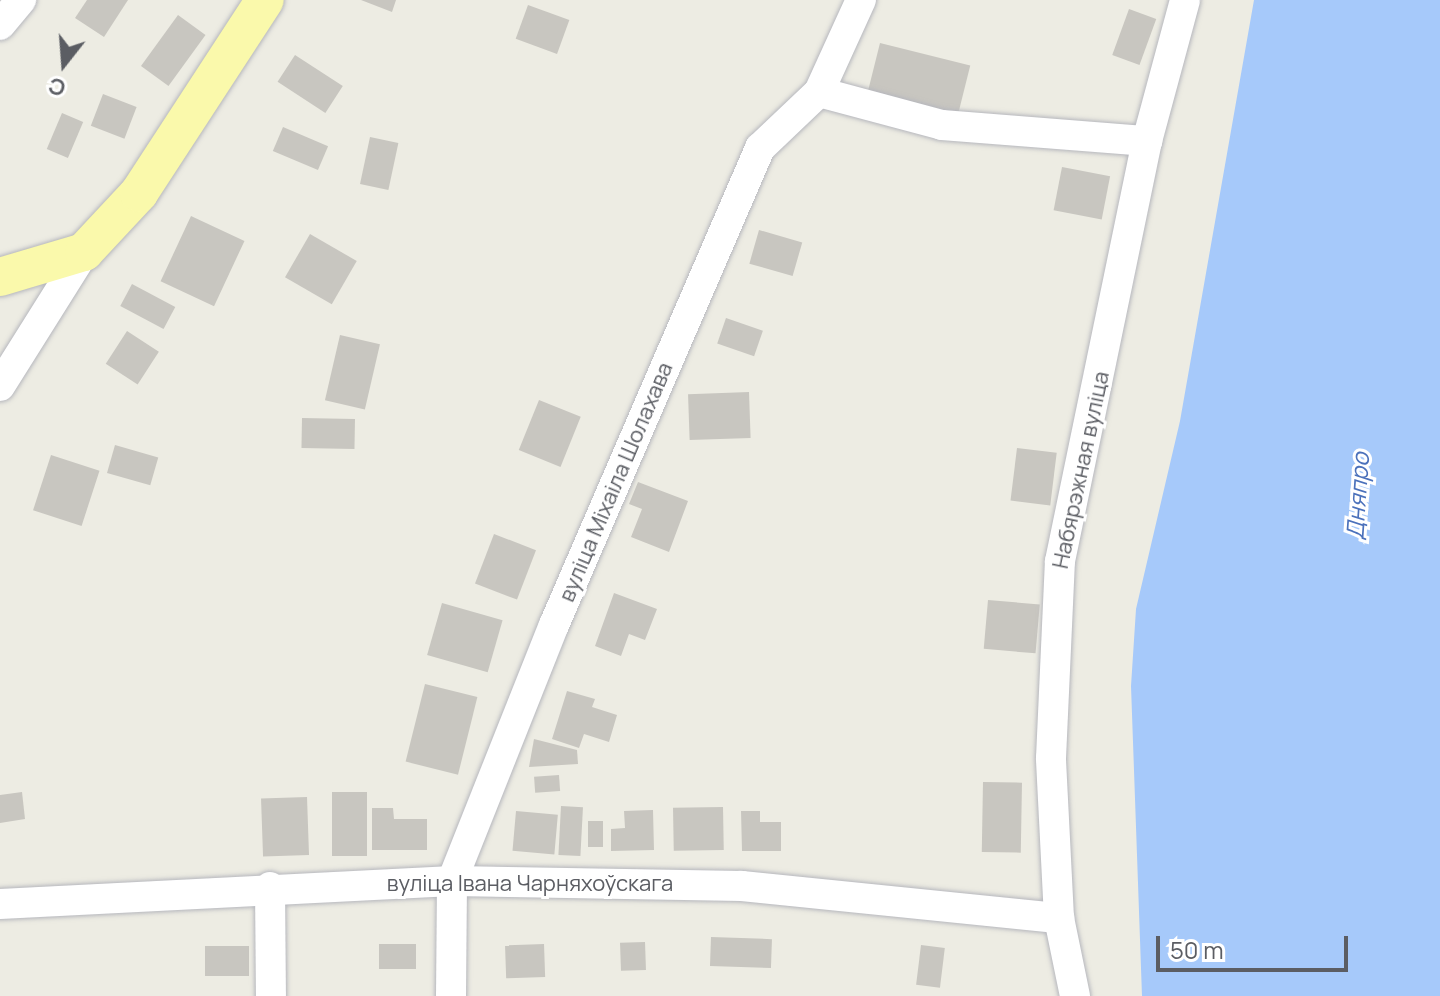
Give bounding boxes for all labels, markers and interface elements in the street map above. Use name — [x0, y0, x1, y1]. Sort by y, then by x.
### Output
north arrow — [24, 24, 104, 104]
text: С — [45, 70, 69, 104]
street label: вуліца Міхаіла Шолахава — [554, 358, 678, 606]
street label: Набярэжная вуліца — [1047, 369, 1115, 571]
water label: Дняпро — [1340, 451, 1374, 541]
street label: вуліца Івана Чарняхоўскага — [387, 871, 673, 897]
scale bar — [1160, 920, 1352, 970]
text: 50 m — [1170, 933, 1224, 966]

